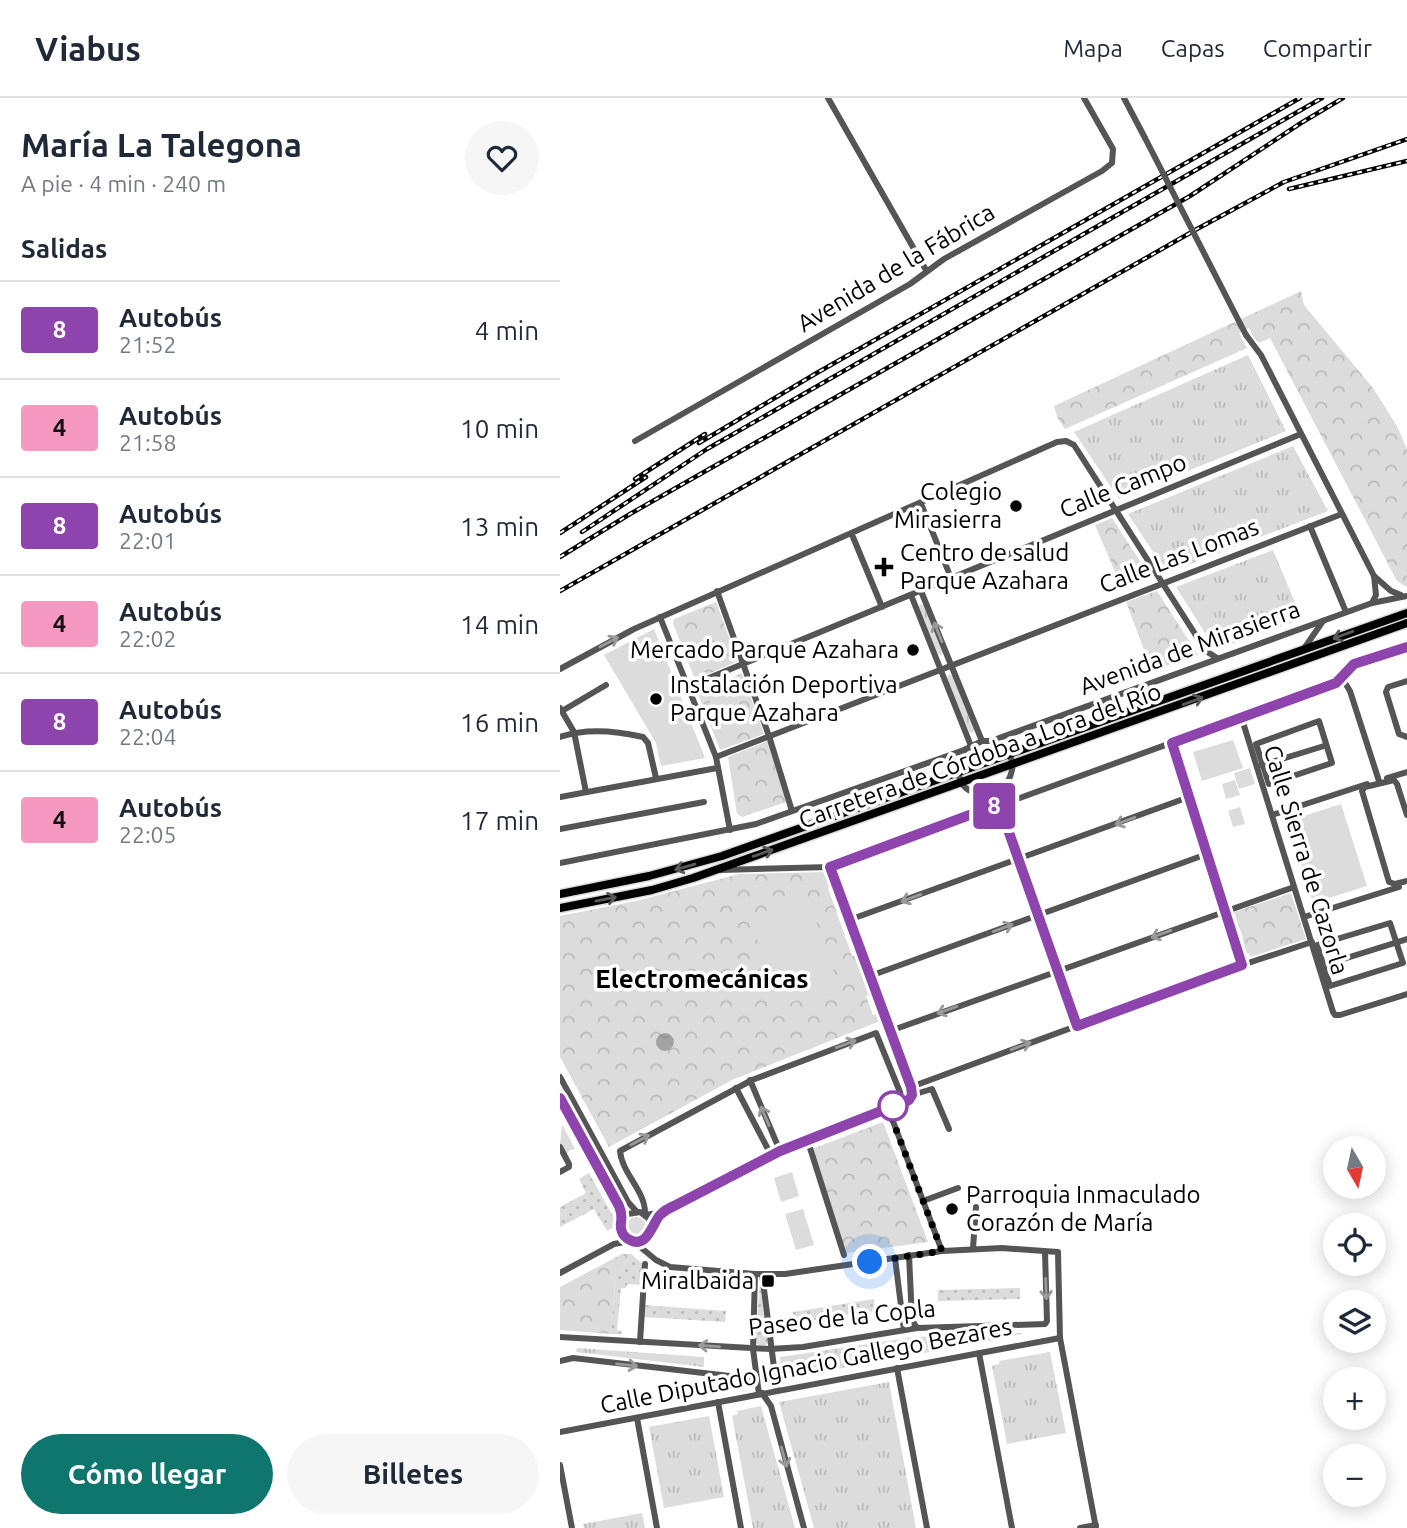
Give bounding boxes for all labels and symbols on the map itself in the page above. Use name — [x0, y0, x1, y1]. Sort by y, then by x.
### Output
street label: Avenida de la Fábrica — [792, 198, 999, 337]
street label: Calle Campo — [1056, 448, 1190, 523]
place label: Colegio Mirasierra — [894, 478, 1002, 533]
marker: Colegio Mirasierra — [1008, 498, 1024, 514]
street label: Calle Las Lomas — [1095, 513, 1262, 598]
place label: Centro de salud Parque Azahara — [900, 539, 1069, 594]
marker: Centro de salud Parque Azahara — [874, 557, 894, 577]
street label: Avenida de Mirasierra — [1076, 595, 1304, 700]
one-way arrow — [931, 622, 944, 644]
one-way arrow — [1332, 630, 1354, 643]
one-way arrow — [599, 634, 619, 648]
place label: Mercado Parque Azahara — [630, 636, 899, 663]
marker: Mercado Parque Azahara — [905, 642, 921, 658]
place label: Instalación Deportiva Parque Azahara — [670, 671, 898, 726]
street label: Carretera de Córdoba a Lora del Río — [795, 677, 1165, 834]
marker: Instalación Deportiva Parque Azahara — [648, 691, 664, 707]
one-way arrow — [1181, 694, 1203, 706]
street label: Calle Sierra de Cazorla — [1259, 742, 1354, 978]
line badge: 8 — [971, 783, 1017, 829]
one-way arrow — [1114, 815, 1136, 828]
one-way arrow — [751, 846, 773, 858]
one-way arrow — [674, 861, 697, 874]
one-way arrow — [594, 892, 617, 906]
one-way arrow — [900, 892, 922, 905]
one-way arrow — [991, 920, 1013, 933]
one-way arrow — [1150, 929, 1172, 941]
district label: Electromecánicas — [595, 964, 809, 993]
one-way arrow — [936, 1005, 958, 1017]
one-way arrow — [834, 1037, 856, 1050]
one-way arrow — [1009, 1039, 1031, 1051]
unlabelled marker — [878, 1091, 908, 1121]
one-way arrow — [758, 1105, 771, 1127]
one-way arrow — [629, 1133, 650, 1146]
north arrow — [1323, 1136, 1386, 1199]
place label: Parroquia Inmaculado Corazón de María — [966, 1181, 1201, 1236]
marker: Parroquia Inmaculado Corazón de María — [944, 1201, 960, 1217]
your location — [852, 1244, 887, 1279]
place label: Miralbaida — [641, 1267, 754, 1294]
marker: Miralbaida — [760, 1273, 776, 1289]
one-way arrow — [1039, 1277, 1053, 1300]
street label: Paseo de la Copla — [747, 1294, 937, 1341]
street label: Calle Diputado Ignacio Gallego Bezares — [598, 1312, 1014, 1419]
one-way arrow — [698, 1340, 721, 1353]
one-way arrow — [616, 1358, 638, 1371]
one-way arrow — [779, 1446, 792, 1468]

